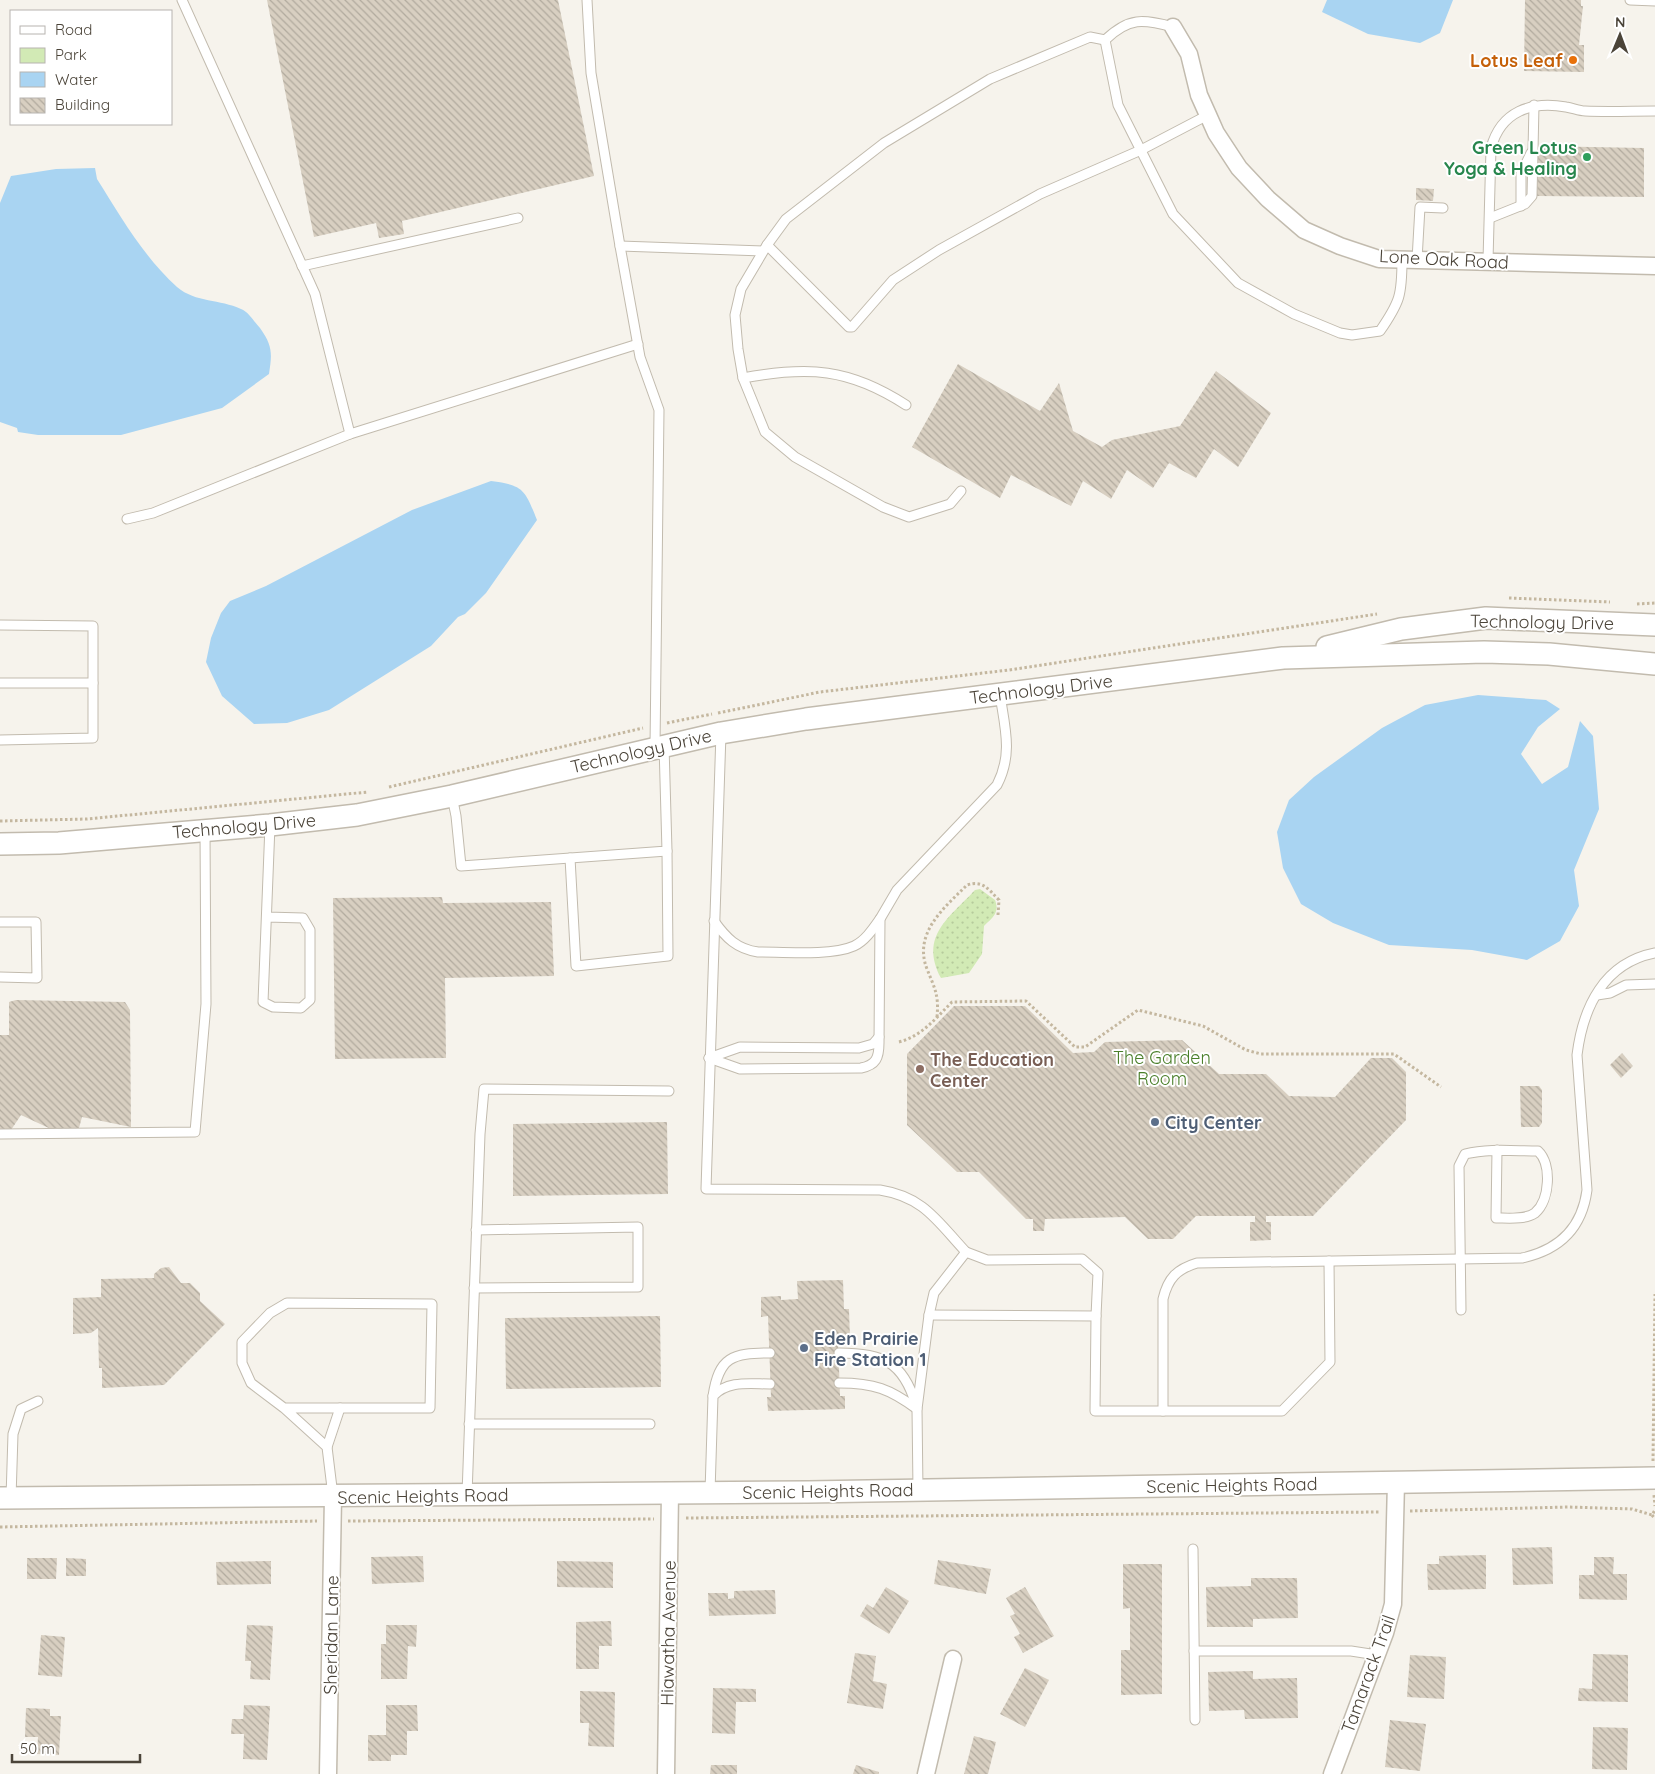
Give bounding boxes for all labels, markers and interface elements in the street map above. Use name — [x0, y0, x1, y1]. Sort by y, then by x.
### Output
legend — [10, 10, 172, 125]
north arrow — [1595, 10, 1645, 60]
text: N — [1615, 13, 1626, 31]
text: Road — [55, 20, 92, 39]
text: Park — [55, 45, 87, 64]
place label: Lotus Leaf — [1470, 49, 1563, 72]
marker: Lotus Leaf — [1567, 54, 1579, 66]
text: Water — [55, 70, 98, 89]
text: Building — [55, 95, 110, 114]
place label: Green Lotus Yoga & Healing — [1444, 136, 1577, 180]
marker: Green Lotus Yoga & Healing — [1581, 151, 1593, 163]
street label: Lone Oak Road — [1379, 244, 1509, 274]
street label: Technology Drive — [1470, 609, 1614, 635]
street label: Technology Drive — [968, 669, 1114, 709]
street label: Technology Drive — [568, 724, 714, 778]
street label: Technology Drive — [171, 808, 317, 844]
park label: The Garden Room — [1113, 1046, 1211, 1090]
place label: The Education Center — [930, 1048, 1054, 1092]
marker: The Education Center — [914, 1063, 926, 1075]
place label: City Center — [1165, 1111, 1262, 1134]
marker: City Center — [1149, 1116, 1161, 1128]
place label: Eden Prairie Fire Station 1 — [814, 1327, 926, 1371]
marker: Eden Prairie Fire Station 1 — [798, 1342, 810, 1354]
street label: Scenic Heights Road — [1146, 1472, 1318, 1498]
street label: Scenic Heights Road — [742, 1478, 914, 1504]
street label: Scenic Heights Road — [337, 1483, 509, 1509]
street label: Hiawatha Avenue — [655, 1560, 681, 1706]
street label: Sheridan Lane — [318, 1575, 344, 1695]
street label: Tamarack Trail — [1336, 1612, 1400, 1736]
scale bar — [12, 1732, 140, 1764]
text: 50 m — [20, 1739, 55, 1758]

